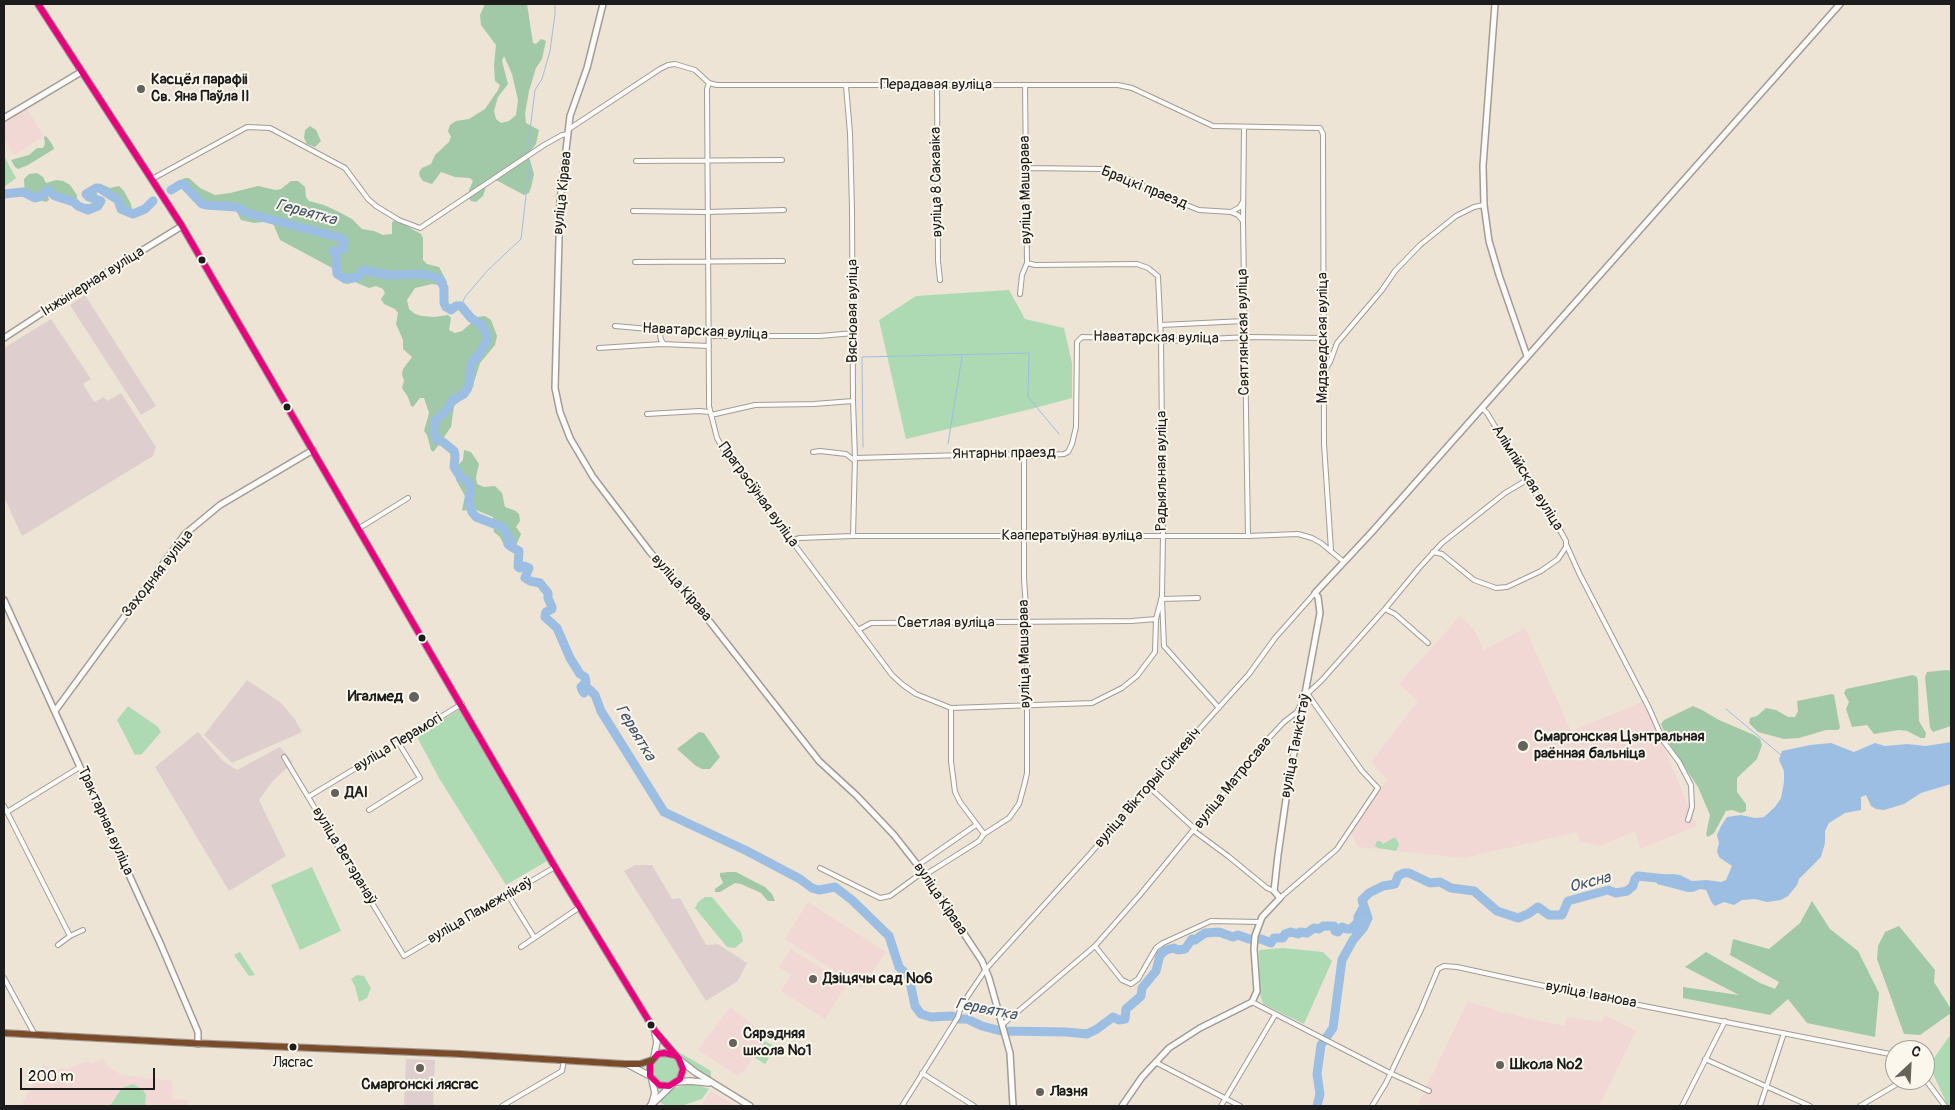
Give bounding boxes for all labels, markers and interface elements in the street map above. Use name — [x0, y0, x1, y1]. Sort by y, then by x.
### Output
place label: Касцёл парафіі Св. Яна Паўла II — [151, 71, 250, 106]
street label: Перадавая вуліца — [880, 76, 992, 94]
marker: Касцёл парафіі Св. Яна Паўла II — [135, 83, 147, 95]
street label: вуліца 8 Сакавіка — [927, 127, 947, 237]
street label: вуліца Машэрава — [1016, 135, 1036, 245]
street label: вуліца Кірава — [550, 150, 576, 236]
street label: Брацкі праезд — [1098, 163, 1190, 213]
water label: Гервятка — [273, 196, 339, 230]
street label: Інжынерная вуліца — [38, 243, 148, 321]
unlabelled marker — [197, 255, 207, 265]
street label: Вясновая вуліца — [844, 259, 862, 363]
street label: Святлянская вуліца — [1234, 268, 1254, 396]
street label: Мядзведская вуліца — [1314, 272, 1332, 404]
street label: Наватарская вуліца — [642, 320, 768, 344]
street label: Наватарская вуліца — [1093, 328, 1219, 348]
unlabelled marker — [282, 402, 292, 412]
street label: Радыяльная вуліца — [1153, 411, 1171, 531]
street label: Алімпійская вуліца — [1487, 422, 1567, 534]
street label: Прагрэсіўная вуліца — [714, 439, 802, 551]
street label: Янтарны праезд — [952, 444, 1056, 464]
street label: Заходняя вуліца — [118, 527, 198, 621]
street label: Кааператыўная вуліца — [1002, 527, 1142, 545]
street label: вуліца Кірава — [647, 551, 715, 625]
street label: вуліца Машэрава — [1015, 599, 1035, 709]
street label: Светлая вуліца — [897, 614, 995, 632]
unlabelled marker — [417, 633, 427, 643]
place label: Игалмед — [348, 688, 403, 706]
marker: Игалмед — [407, 690, 421, 704]
street label: вуліца Танкістаў — [1277, 693, 1315, 799]
water label: Гервятка — [611, 701, 659, 765]
street label: вуліца Перамогі — [350, 709, 446, 777]
street label: вуліца Вікторыі Сінкевіч — [1091, 724, 1205, 852]
place label: Смаргонская Цэнтральная раённая бальніца — [1534, 728, 1705, 763]
street label: вуліца Матросава — [1190, 733, 1276, 833]
marker: Смаргонская Цэнтральная раённая бальніца — [1516, 739, 1530, 753]
street label: Трактарная вуліца — [73, 764, 137, 878]
place label: ДАІ — [345, 784, 368, 802]
marker: ДАІ — [329, 787, 341, 799]
street label: вуліца Ветэранаў — [308, 804, 380, 908]
street label: вуліца Кірава — [909, 859, 971, 939]
water label: Оксна — [1567, 869, 1613, 897]
street label: вуліца Памежнікаў — [424, 874, 536, 948]
place label: Дзіцячы сад №6 — [823, 970, 933, 988]
marker: Дзіцячы сад №6 — [807, 973, 819, 985]
street label: вуліца Іванова — [1544, 977, 1638, 1013]
water label: Гервятка — [954, 995, 1018, 1025]
unlabelled marker — [646, 1020, 656, 1030]
place label: Сярэдняя школа №1 — [743, 1025, 812, 1060]
marker: Сярэдняя школа №1 — [727, 1037, 739, 1049]
north arrow — [1885, 1040, 1935, 1090]
marker: Лясгас — [288, 1042, 298, 1052]
text: С — [1909, 1042, 1924, 1061]
place label: Лясгас — [273, 1055, 313, 1071]
place label: Школа №2 — [1510, 1056, 1583, 1074]
scale bar — [22, 1058, 158, 1090]
marker: Школа №2 — [1494, 1059, 1506, 1071]
marker: Смаргонскі лясгас — [414, 1062, 426, 1074]
text: 200 m — [28, 1067, 73, 1086]
place label: Смаргонскі лясгас — [361, 1076, 479, 1094]
place label: Лазня — [1050, 1083, 1088, 1101]
marker: Лазня — [1034, 1086, 1046, 1098]

